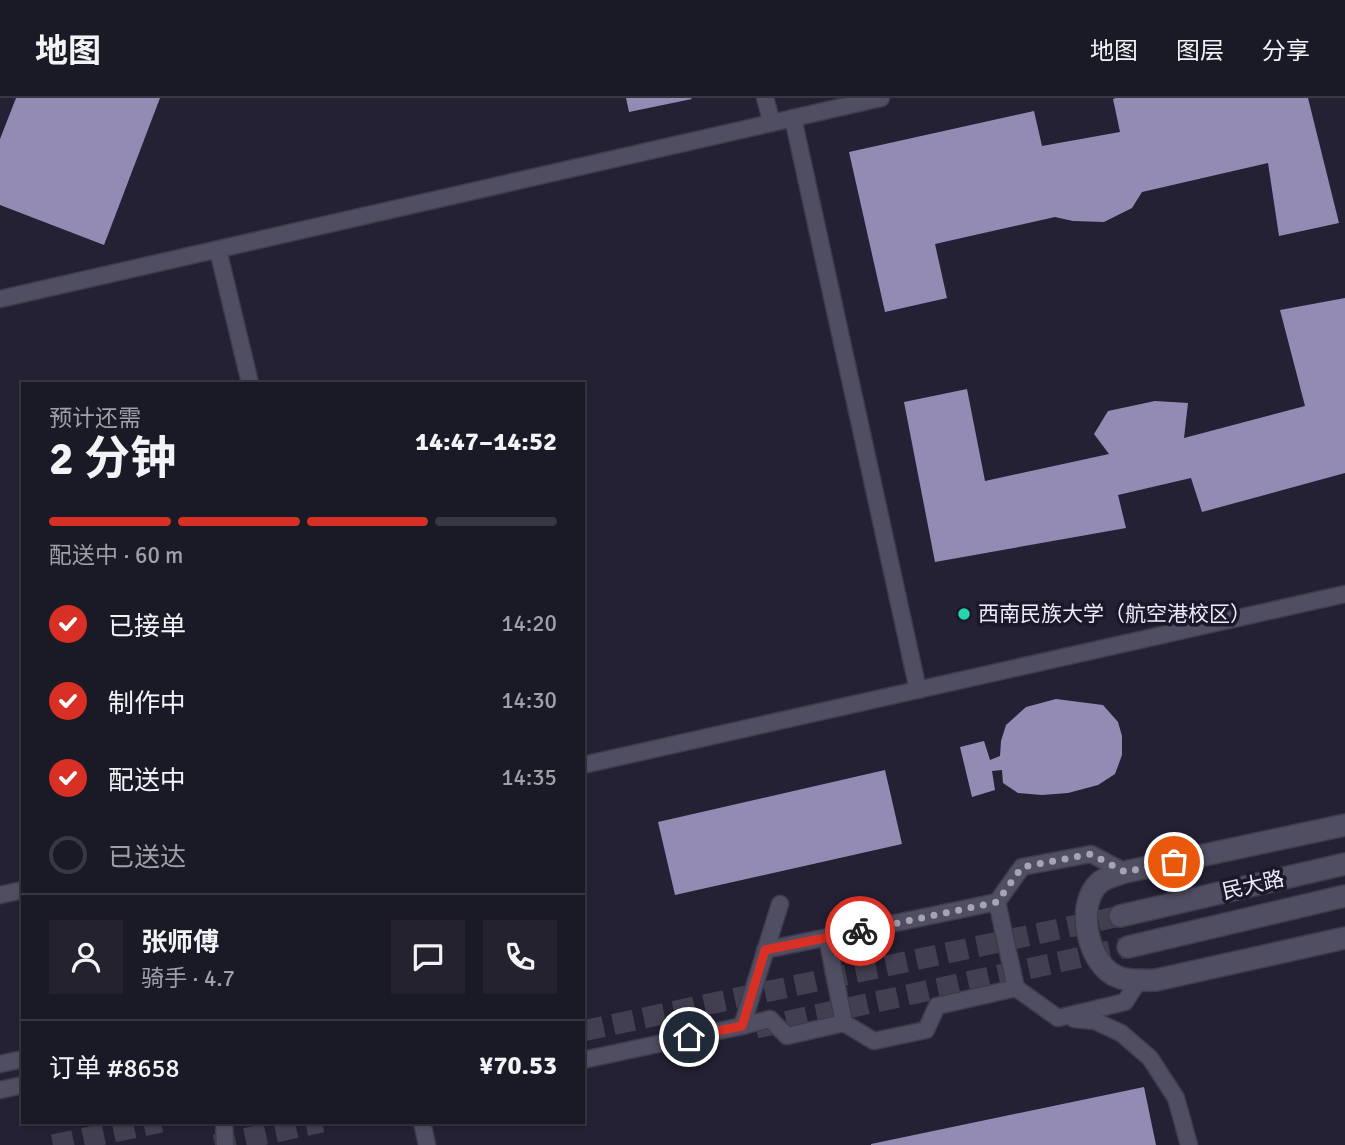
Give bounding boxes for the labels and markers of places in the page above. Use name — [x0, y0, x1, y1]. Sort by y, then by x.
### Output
place label: 西南民族大学（航空港校区） — [978, 601, 1251, 627]
marker: 西南民族大学（航空港校区） — [956, 606, 972, 622]
pin — [1144, 832, 1204, 892]
pin — [659, 1007, 719, 1067]

